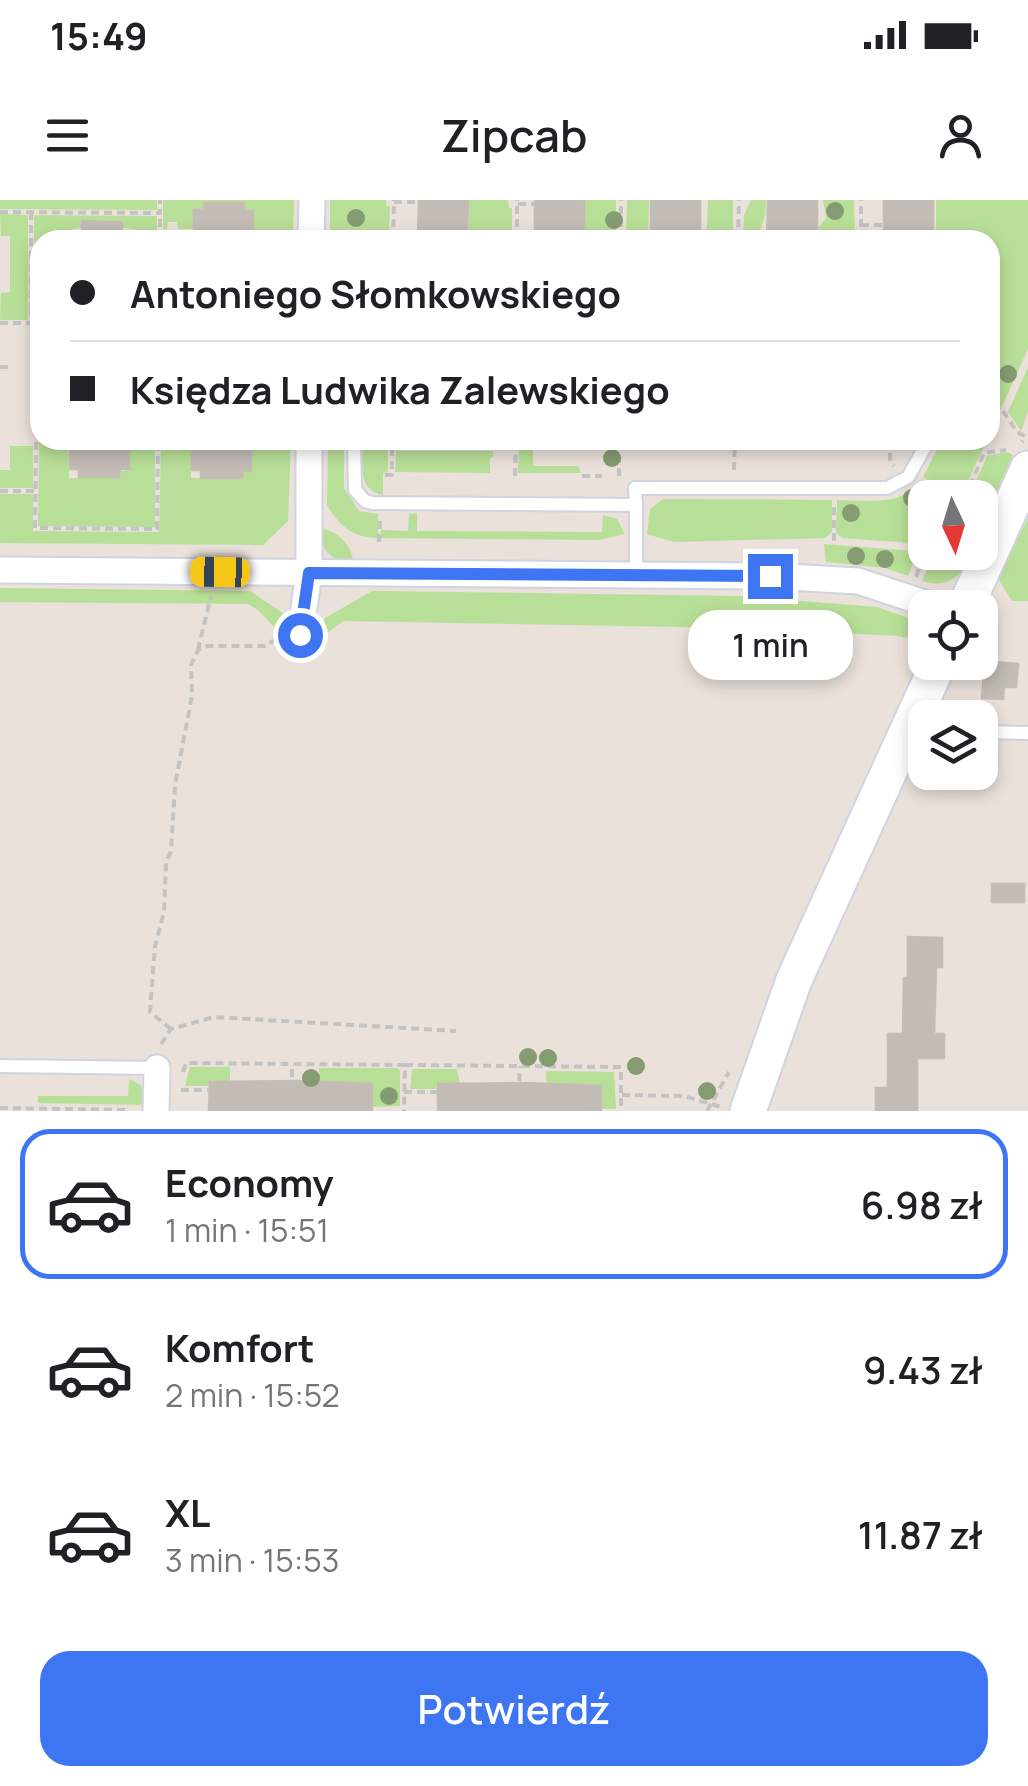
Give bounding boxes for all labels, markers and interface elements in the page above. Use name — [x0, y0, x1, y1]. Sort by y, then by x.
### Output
text: 15:49 — [50, 9, 148, 61]
text: Zipcab — [441, 104, 587, 166]
icon: menu — [40, 108, 95, 163]
icon: person — [933, 108, 988, 163]
text: Antoniego Słomkowskiego — [130, 267, 621, 319]
text: Księdza Ludwika Zalewskiego — [130, 363, 670, 415]
north arrow — [908, 480, 998, 570]
map controls — [908, 480, 998, 790]
route end — [748, 554, 793, 599]
car — [190, 556, 250, 588]
button: locate — [908, 590, 998, 680]
callout: 1 min — [688, 611, 852, 681]
route start — [278, 613, 323, 658]
text: 1 min — [732, 623, 809, 667]
button: layers — [908, 700, 998, 790]
text: Economy — [165, 1156, 334, 1208]
icon: car — [45, 1159, 135, 1249]
text: 6.98 zł — [861, 1178, 983, 1230]
text: 1 min · 15:51 — [165, 1208, 329, 1252]
text: Komfort — [165, 1321, 314, 1373]
icon: car — [45, 1324, 135, 1414]
text: 9.43 zł — [863, 1343, 983, 1395]
text: 2 min · 15:52 — [165, 1373, 340, 1417]
text: XL — [165, 1486, 210, 1538]
icon: car — [45, 1489, 135, 1579]
text: 11.87 zł — [858, 1508, 983, 1560]
text: 3 min · 15:53 — [165, 1538, 339, 1582]
button: Potwierdź — [40, 1651, 988, 1766]

